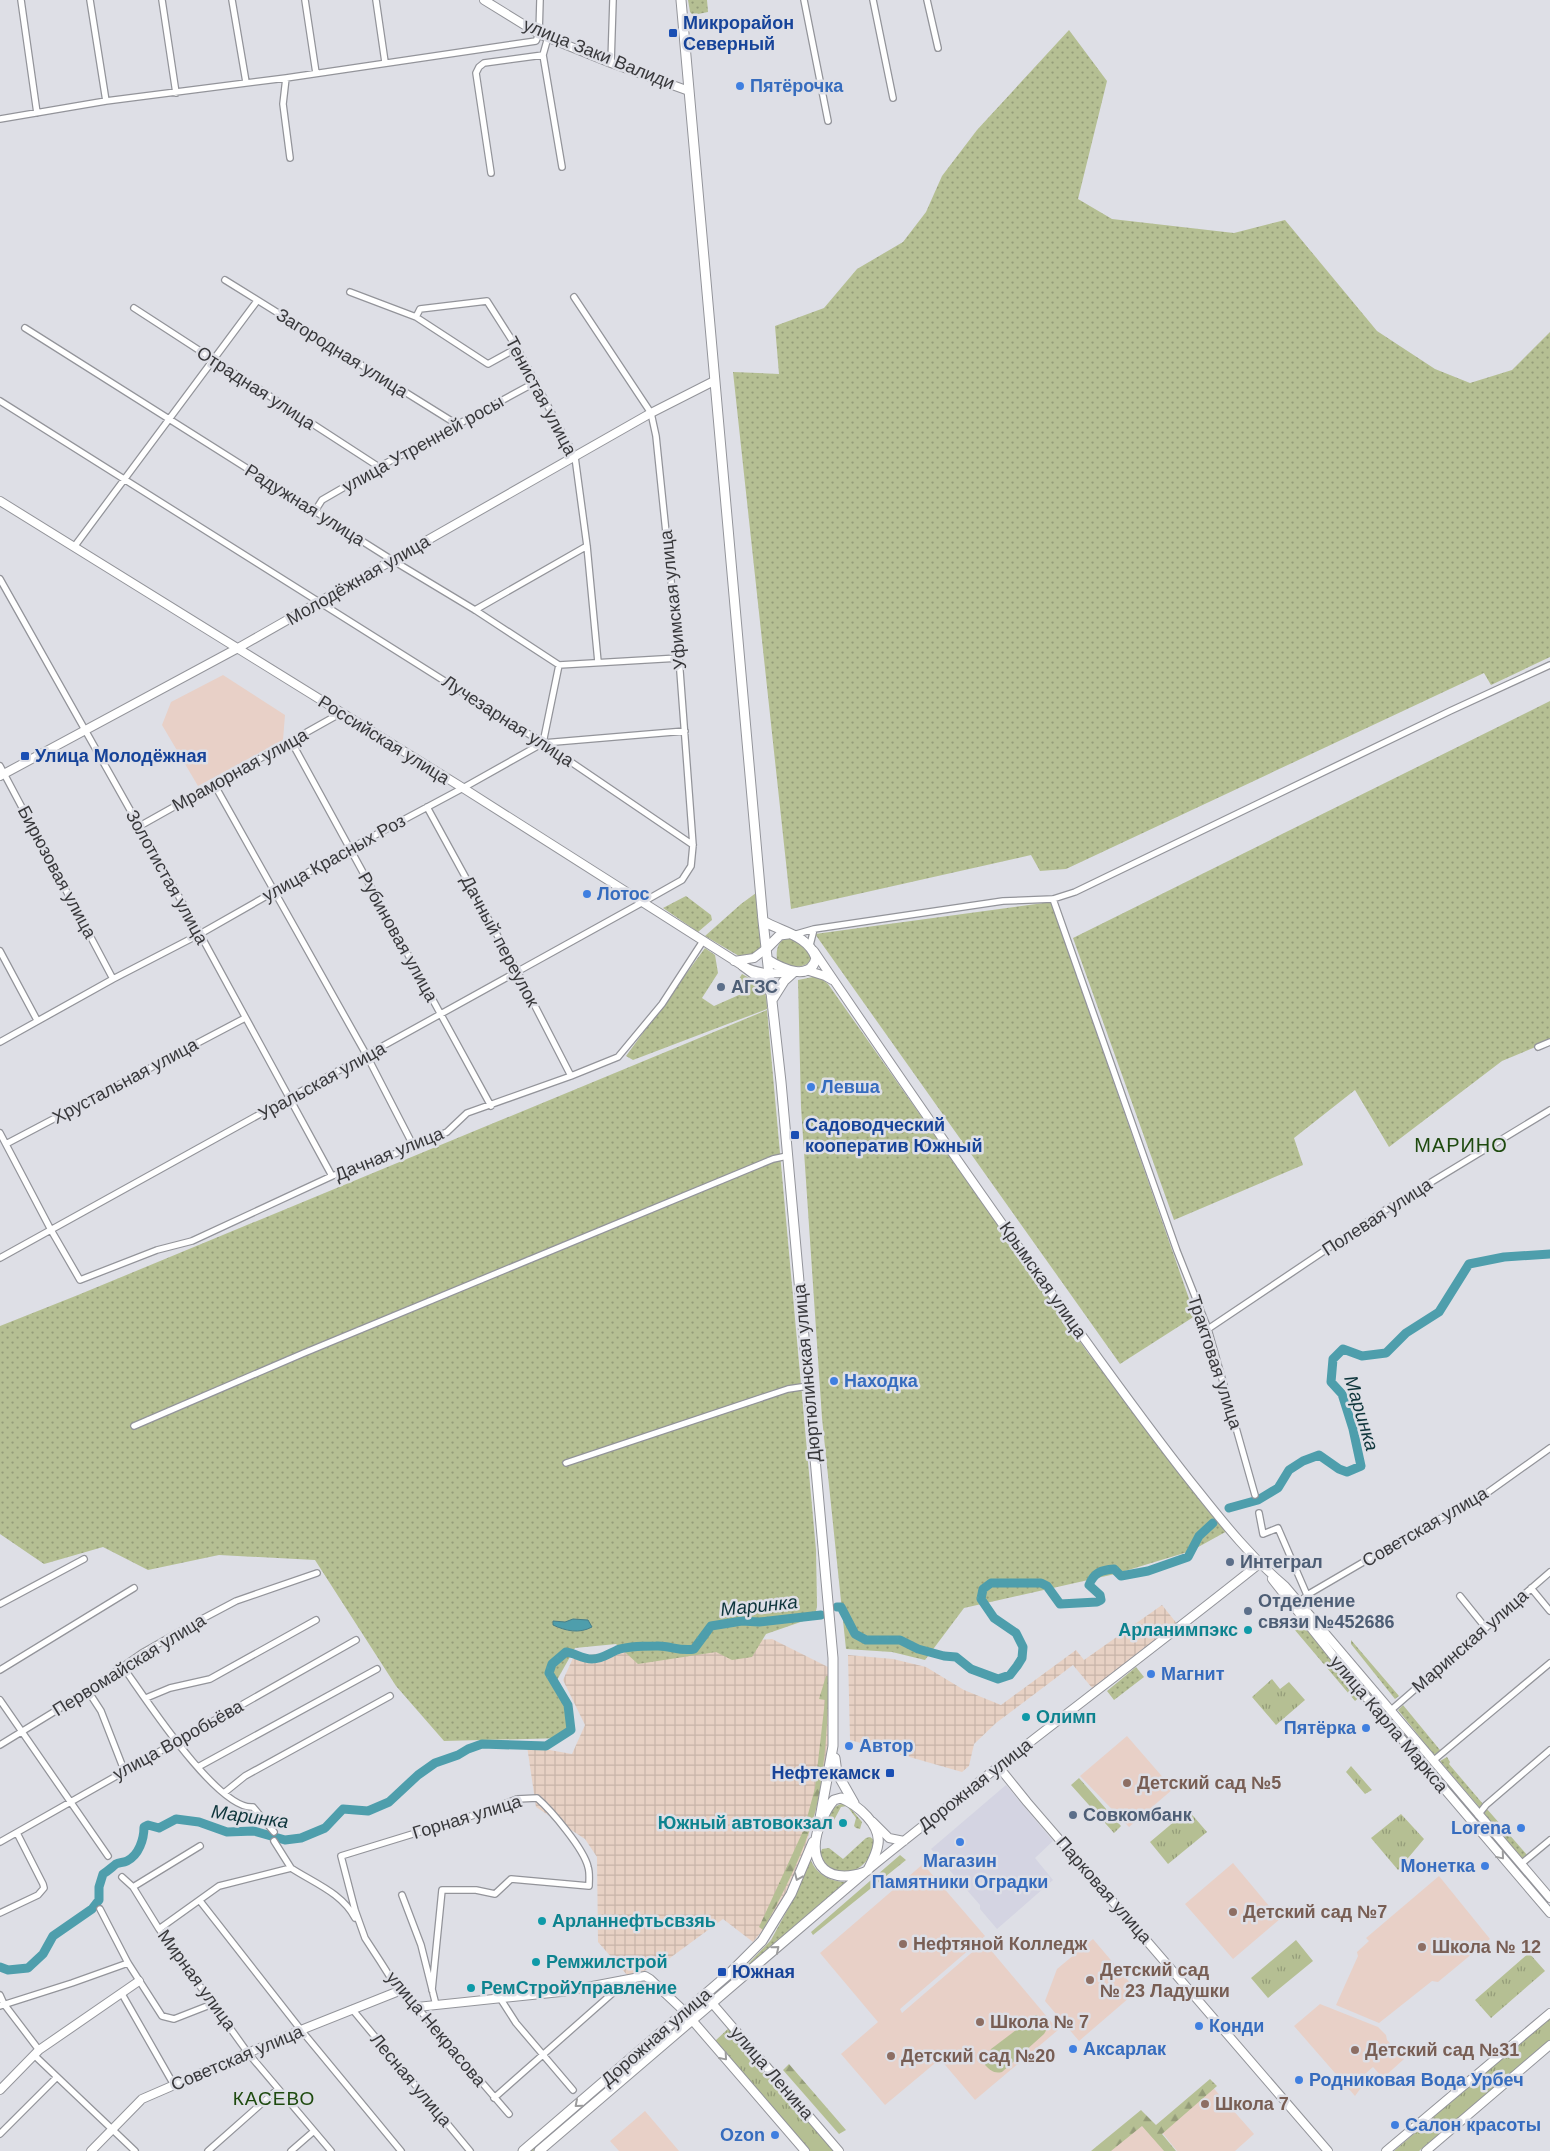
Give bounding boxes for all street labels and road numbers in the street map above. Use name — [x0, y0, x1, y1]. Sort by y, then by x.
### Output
street label: улица Заки Валиди — [520, 14, 678, 94]
street label: Загородная улица — [273, 304, 412, 402]
street label: Тенистая улица — [501, 333, 581, 460]
street label: Отрадная улица — [193, 342, 320, 434]
street label: улица Утренней росы — [339, 391, 507, 497]
street label: Радужная улица — [241, 460, 369, 550]
street label: Уфимская улица — [656, 528, 690, 671]
street label: Молодёжная улица — [283, 530, 434, 629]
street label: Лучезарная улица — [439, 671, 578, 771]
street label: Российская улица — [315, 692, 454, 789]
street label: Мраморная улица — [169, 724, 312, 815]
street label: Бирюзовая улица — [14, 802, 101, 942]
street label: Золотистая улица — [122, 806, 213, 948]
street label: улица Красных Роз — [259, 810, 409, 906]
street label: Рубиновая улица — [354, 869, 442, 1006]
street label: Дачный переулок — [457, 872, 543, 1010]
street label: Хрустальная улица — [49, 1034, 202, 1128]
street label: Уральская улица — [255, 1037, 390, 1124]
street label: Дачная улица — [332, 1123, 447, 1185]
street label: Полевая улица — [1318, 1174, 1436, 1260]
street label: Крымская улица — [995, 1218, 1091, 1343]
street label: Дюртюлинская улица — [789, 1282, 825, 1463]
street label: Трактовая улица — [1184, 1292, 1246, 1432]
street label: Советская улица — [1359, 1483, 1492, 1571]
street label: Маринская улица — [1408, 1585, 1533, 1697]
street label: Первомайская улица — [49, 1609, 210, 1720]
street label: улица Карла Маркса — [1326, 1652, 1453, 1797]
street label: улица Воробьёва — [109, 1695, 247, 1784]
street label: Дорожная улица — [914, 1734, 1036, 1836]
street label: Горная улица — [410, 1791, 525, 1843]
street label: Парковая улица — [1052, 1833, 1156, 1948]
street label: Мирная улица — [154, 1926, 241, 2035]
street label: улица Некрасова — [382, 1967, 491, 2091]
street label: Дорожная улица — [597, 1983, 716, 2090]
street label: Советская улица — [168, 2021, 307, 2095]
street label: улица Ленина — [726, 2023, 818, 2124]
street label: Лесная улица — [366, 2030, 456, 2131]

